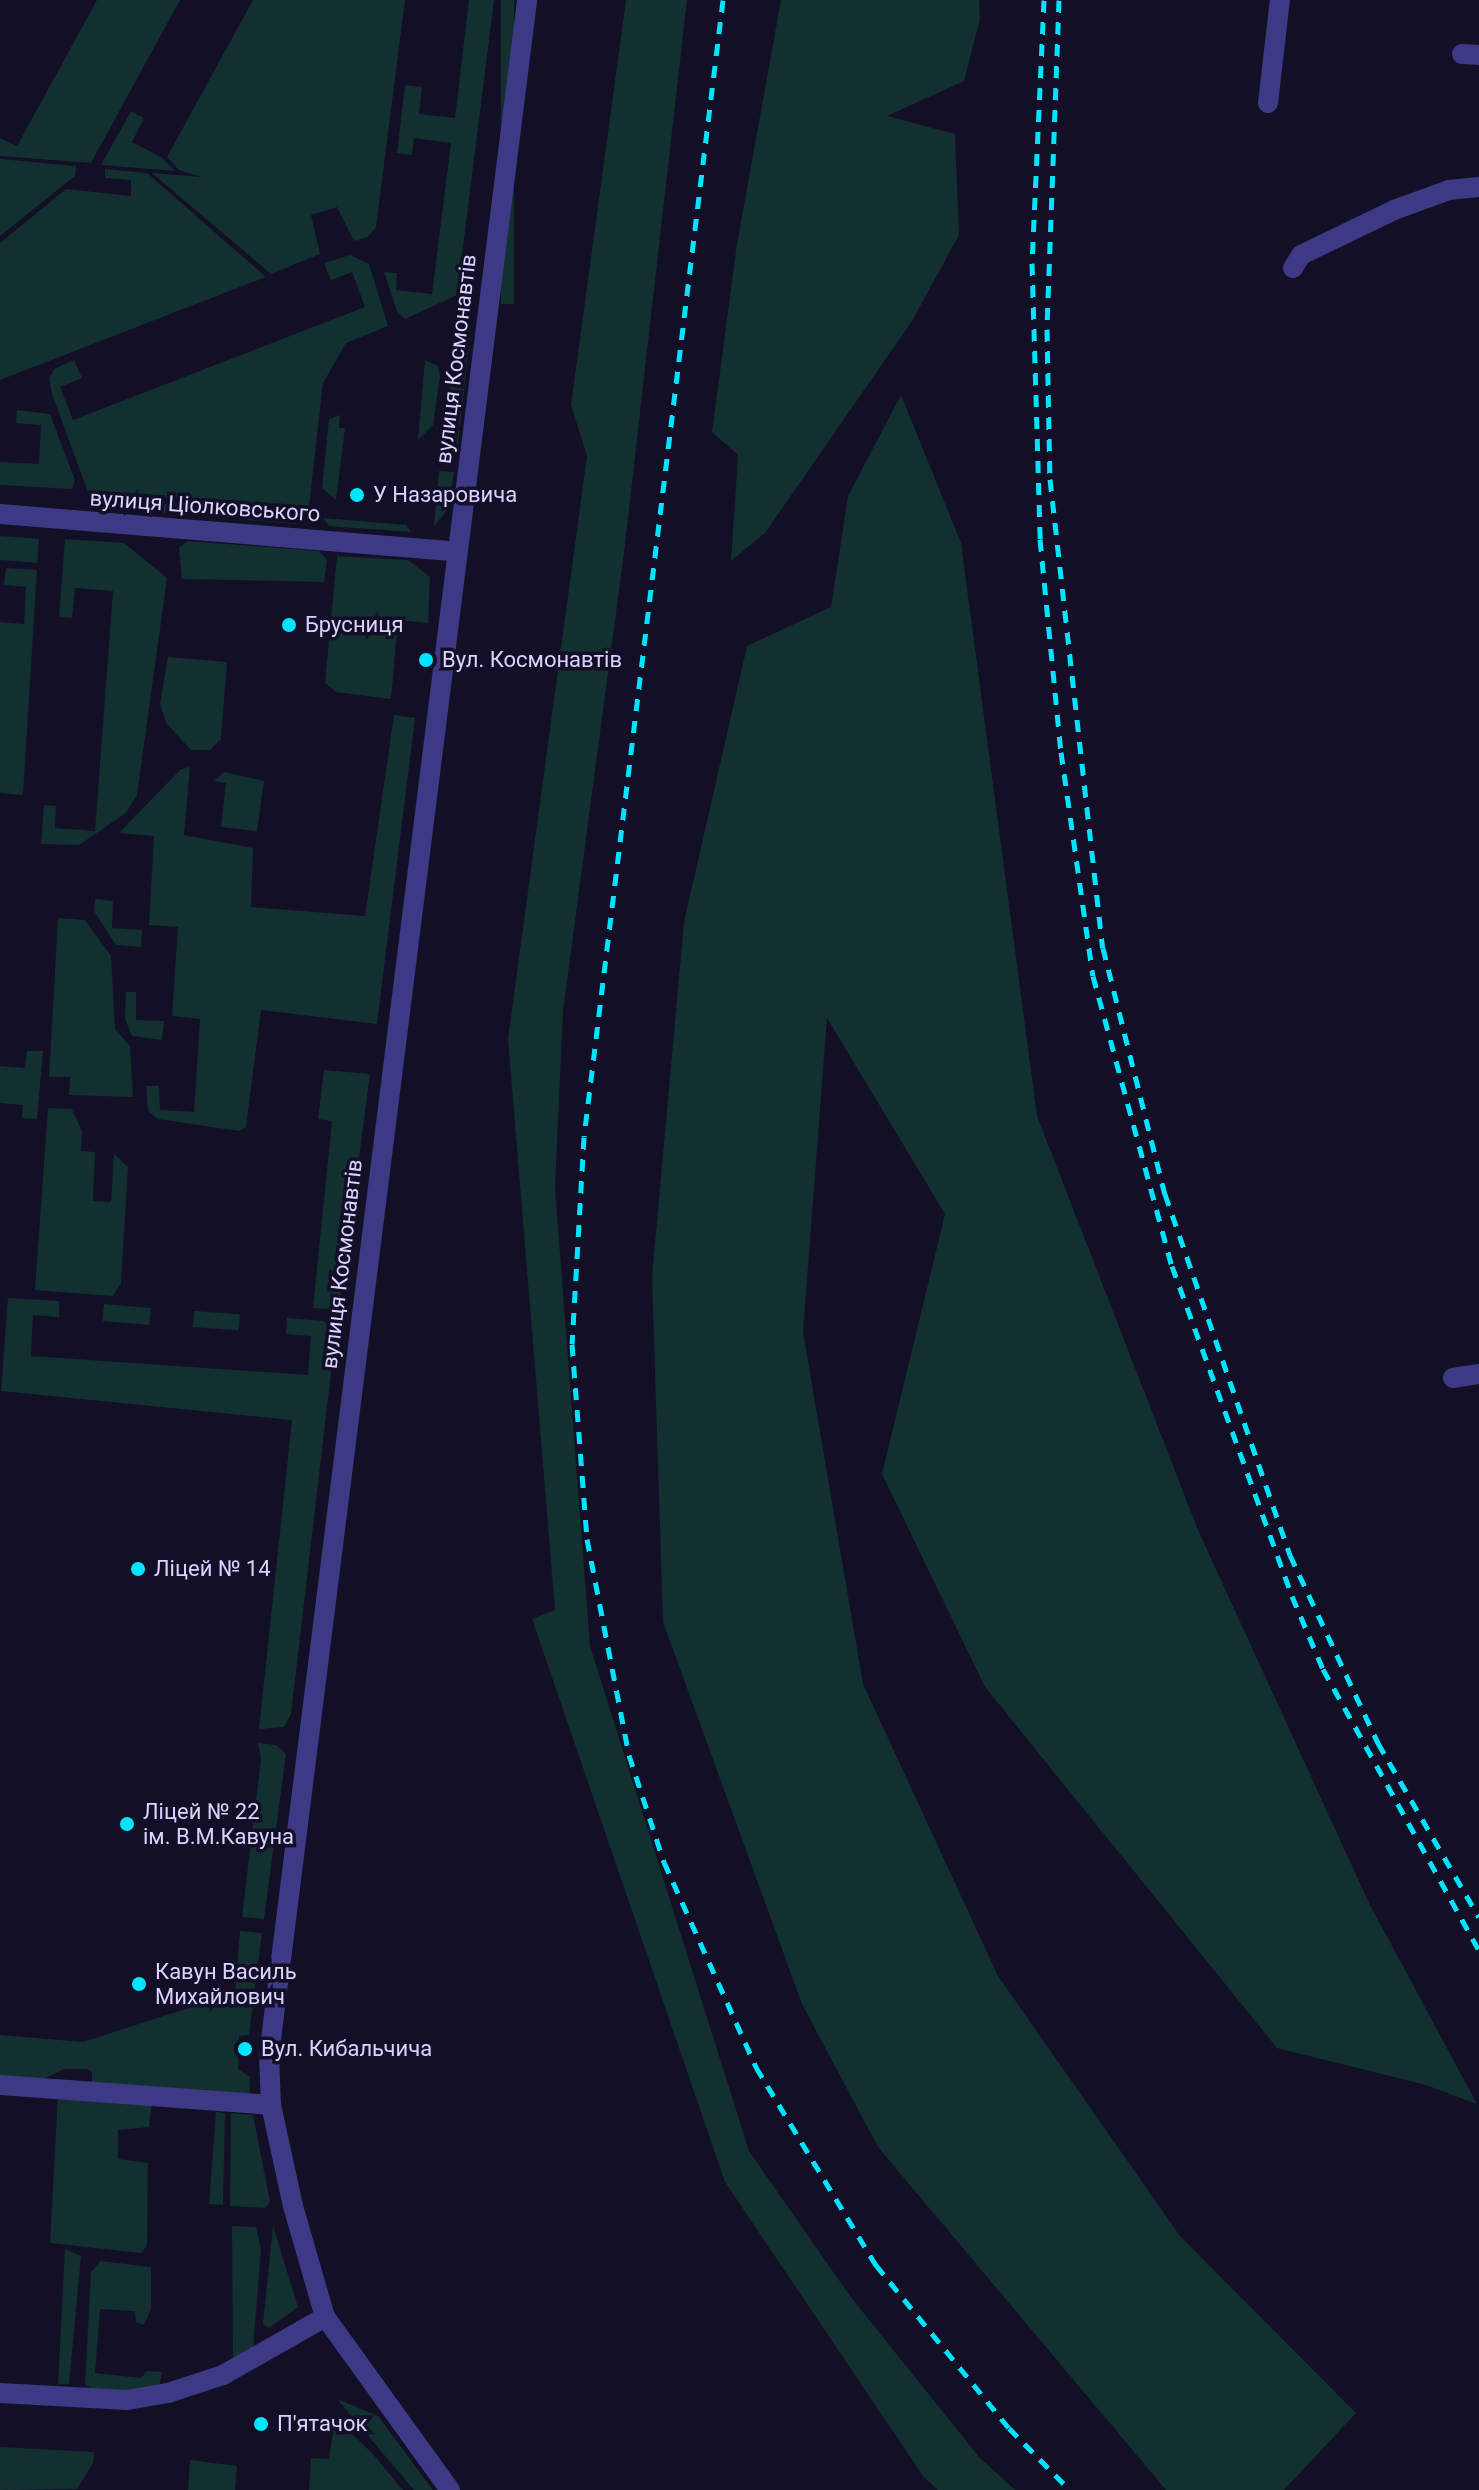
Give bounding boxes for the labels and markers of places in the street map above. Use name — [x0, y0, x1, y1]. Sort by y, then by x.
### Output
place label: У Назаровича — [373, 482, 517, 508]
marker: У Назаровича — [348, 486, 366, 504]
place label: Брусниця — [305, 612, 404, 638]
marker: Брусниця — [280, 616, 298, 634]
place label: Вул. Космонавтів — [442, 647, 622, 673]
marker: Вул. Космонавтів — [417, 651, 435, 669]
place label: Ліцей № 14 — [154, 1556, 271, 1582]
marker: Ліцей № 14 — [129, 1560, 147, 1578]
place label: Ліцей № 22 ім. В.М.Кавуна — [143, 1798, 294, 1850]
marker: Ліцей № 22 ім. В.М.Кавуна — [118, 1815, 136, 1833]
place label: Кавун Василь Михайлович — [155, 1958, 297, 2010]
marker: Кавун Василь Михайлович — [130, 1975, 148, 1993]
place label: Вул. Кибальчича — [261, 2036, 432, 2062]
marker: Вул. Кибальчича — [236, 2040, 254, 2058]
place label: П'ятачок — [277, 2411, 367, 2437]
marker: П'ятачок — [252, 2415, 270, 2433]

